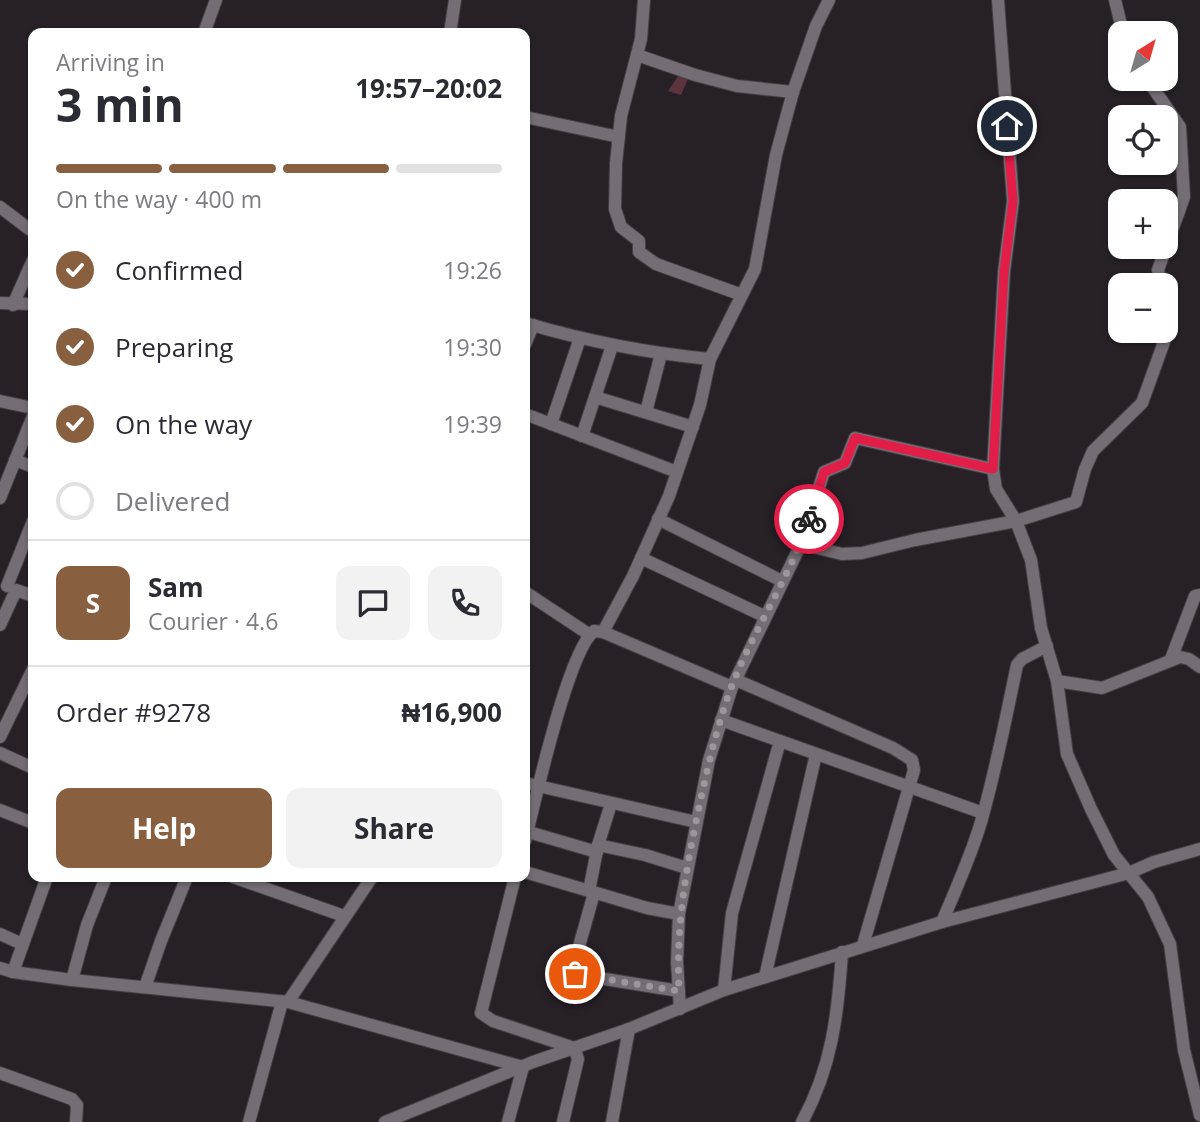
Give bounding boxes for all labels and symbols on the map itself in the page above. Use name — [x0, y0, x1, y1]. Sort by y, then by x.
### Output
north arrow — [1108, 21, 1178, 91]
pin — [977, 96, 1037, 156]
courier — [774, 484, 844, 554]
pin — [545, 944, 605, 1004]

